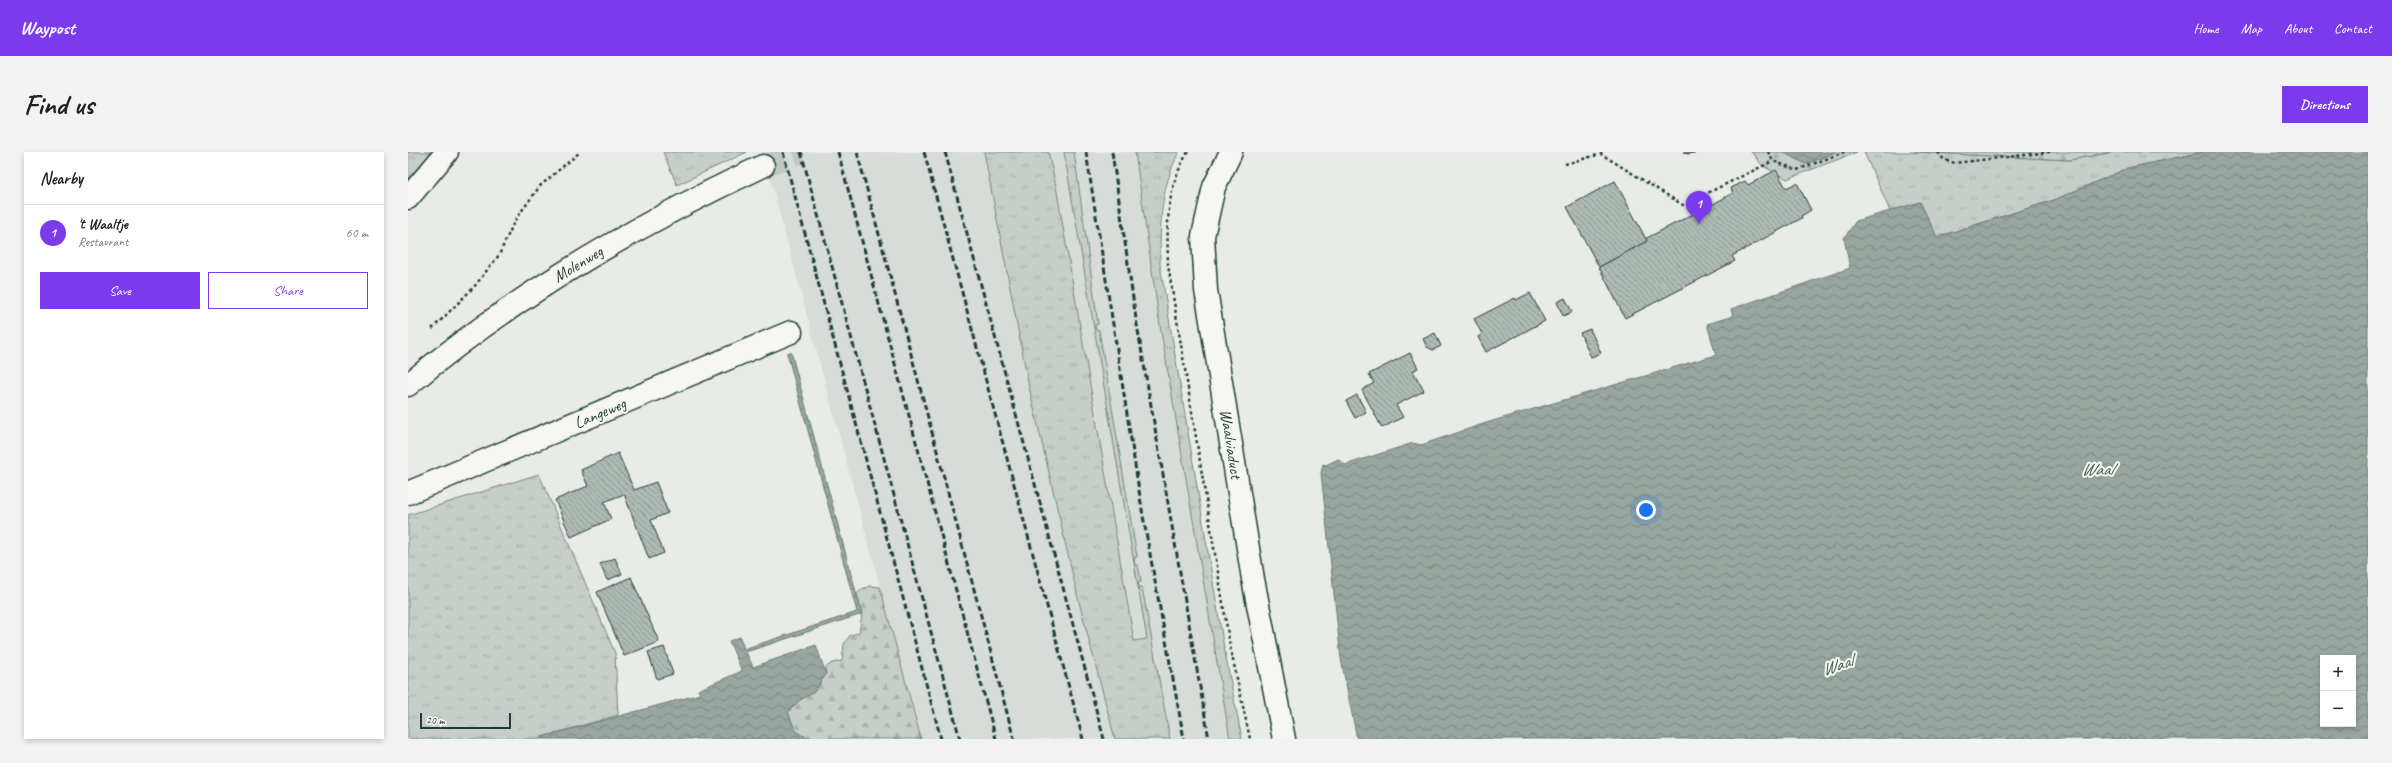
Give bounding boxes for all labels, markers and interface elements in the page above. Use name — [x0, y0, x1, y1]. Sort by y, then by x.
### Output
text: Waypost — [20, 16, 75, 40]
text: Home — [2193, 20, 2219, 37]
text: Map — [2241, 20, 2262, 37]
text: About — [2284, 20, 2312, 37]
text: Contact — [2334, 20, 2372, 37]
button: Directions — [2282, 86, 2368, 123]
text: Find us — [24, 87, 94, 122]
text: Nearby — [40, 168, 83, 189]
pin: 1 — [1686, 191, 1712, 224]
text: 't Waaltje — [78, 215, 128, 234]
text: 1 — [50, 225, 56, 241]
text: 60 m — [346, 225, 368, 241]
text: Restaurant — [78, 234, 128, 250]
street label: Molenweg — [549, 240, 608, 287]
button: Save — [40, 272, 200, 309]
button: Share — [208, 272, 368, 309]
street label: Langeweg — [571, 392, 630, 433]
street label: Waalviaduct — [1215, 408, 1247, 483]
water label: Waal — [2081, 458, 2118, 480]
your location — [1636, 500, 1656, 520]
water label: Waal — [1819, 648, 1861, 680]
map controls — [2320, 655, 2356, 727]
button: + — [2320, 655, 2356, 691]
button: − — [2320, 691, 2356, 727]
scale bar — [420, 711, 511, 730]
text: 20 m — [426, 713, 445, 727]

